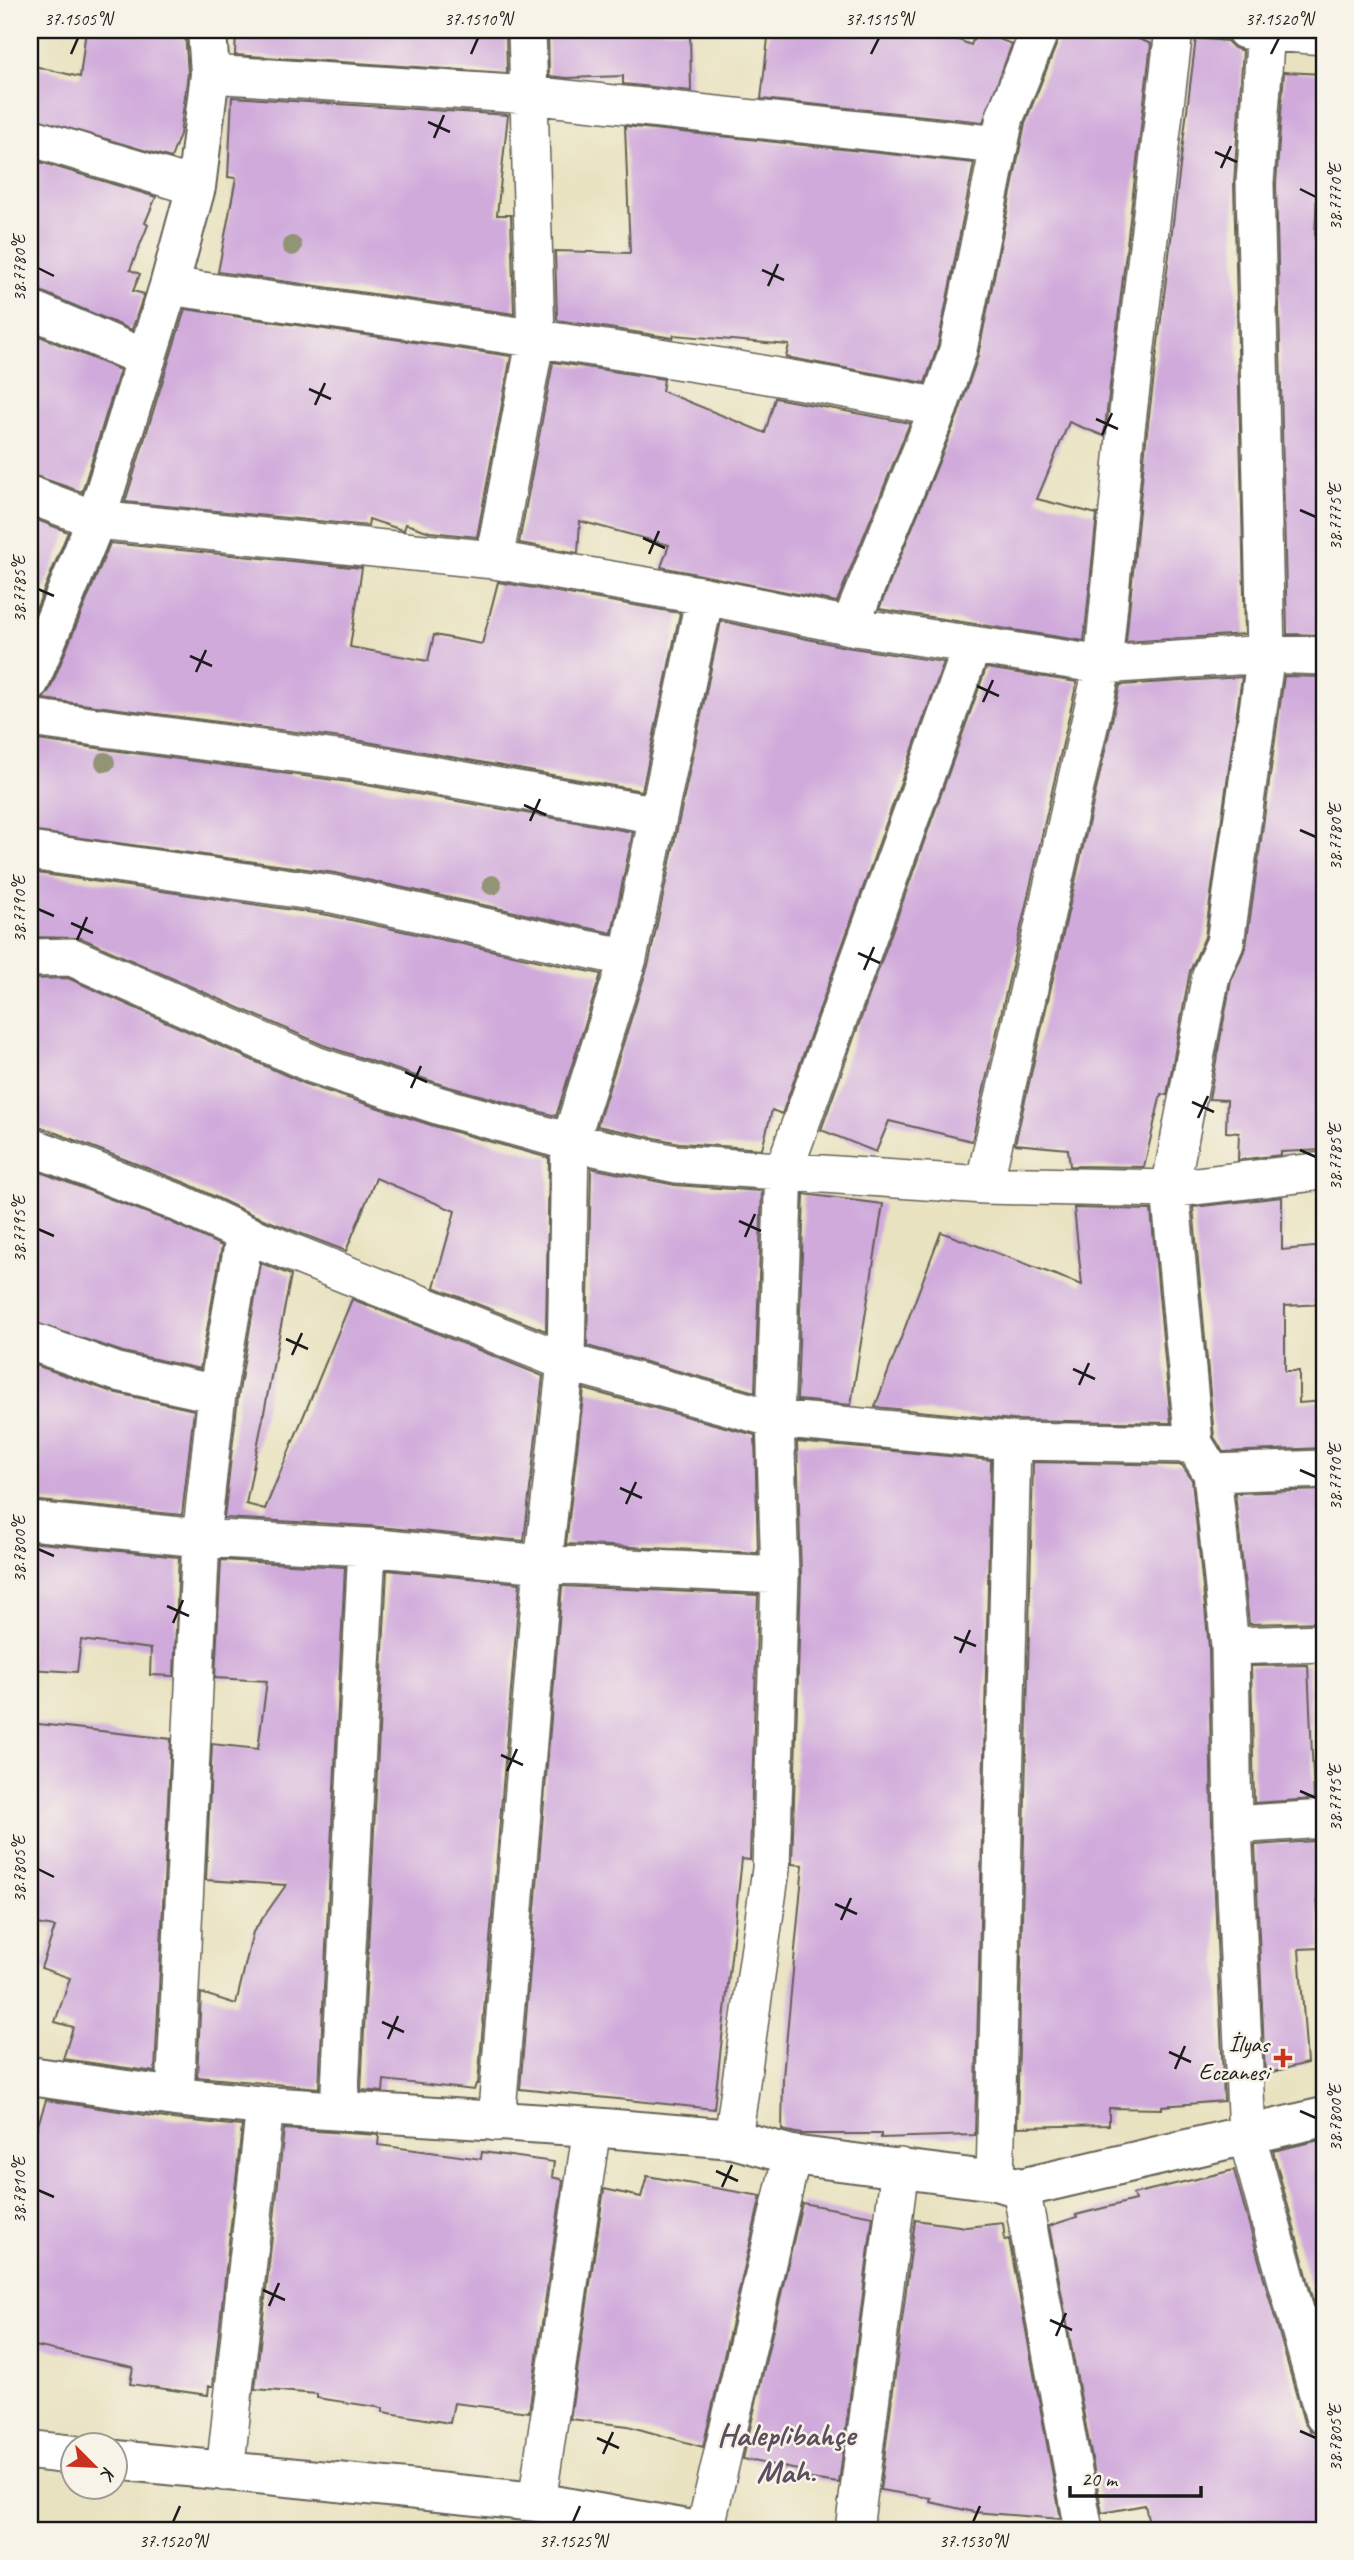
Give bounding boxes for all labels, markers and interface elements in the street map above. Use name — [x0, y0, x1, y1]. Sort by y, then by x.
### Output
text: 37.1505°N — [44, 8, 115, 30]
text: 37.1510°N — [444, 8, 515, 30]
text: 37.1515°N — [845, 8, 916, 30]
text: 37.1520°N — [1245, 8, 1316, 30]
text: 38.7770°E — [1324, 161, 1346, 230]
text: 38.7780°E — [8, 232, 30, 301]
text: 38.7775°E — [1324, 481, 1346, 550]
text: 38.7785°E — [8, 553, 30, 622]
text: 38.7780°E — [1324, 801, 1346, 870]
text: 38.7790°E — [8, 873, 30, 942]
text: 38.7785°E — [1324, 1121, 1346, 1190]
text: 38.7795°E — [8, 1193, 30, 1262]
text: 38.7790°E — [1324, 1441, 1346, 1510]
text: 38.7800°E — [8, 1513, 30, 1582]
text: 38.7795°E — [1324, 1762, 1346, 1831]
text: 38.7805°E — [8, 1833, 30, 1902]
place label: İlyas Eczanesi — [1198, 2029, 1273, 2087]
marker: İlyas Eczanesi — [1275, 2050, 1291, 2066]
text: 38.7800°E — [1324, 2082, 1346, 2151]
text: 38.7810°E — [8, 2154, 30, 2223]
text: 38.7805°E — [1324, 2402, 1346, 2471]
district label: Haleplibahçe Mah. — [717, 2414, 858, 2492]
north arrow — [60, 2430, 130, 2500]
scale bar — [1070, 2455, 1202, 2499]
text: K — [94, 2463, 122, 2486]
text: 20 m — [1081, 2466, 1119, 2492]
text: 37.1520°N — [139, 2530, 210, 2552]
text: 37.1525°N — [539, 2530, 610, 2552]
text: 37.1530°N — [939, 2530, 1010, 2552]

